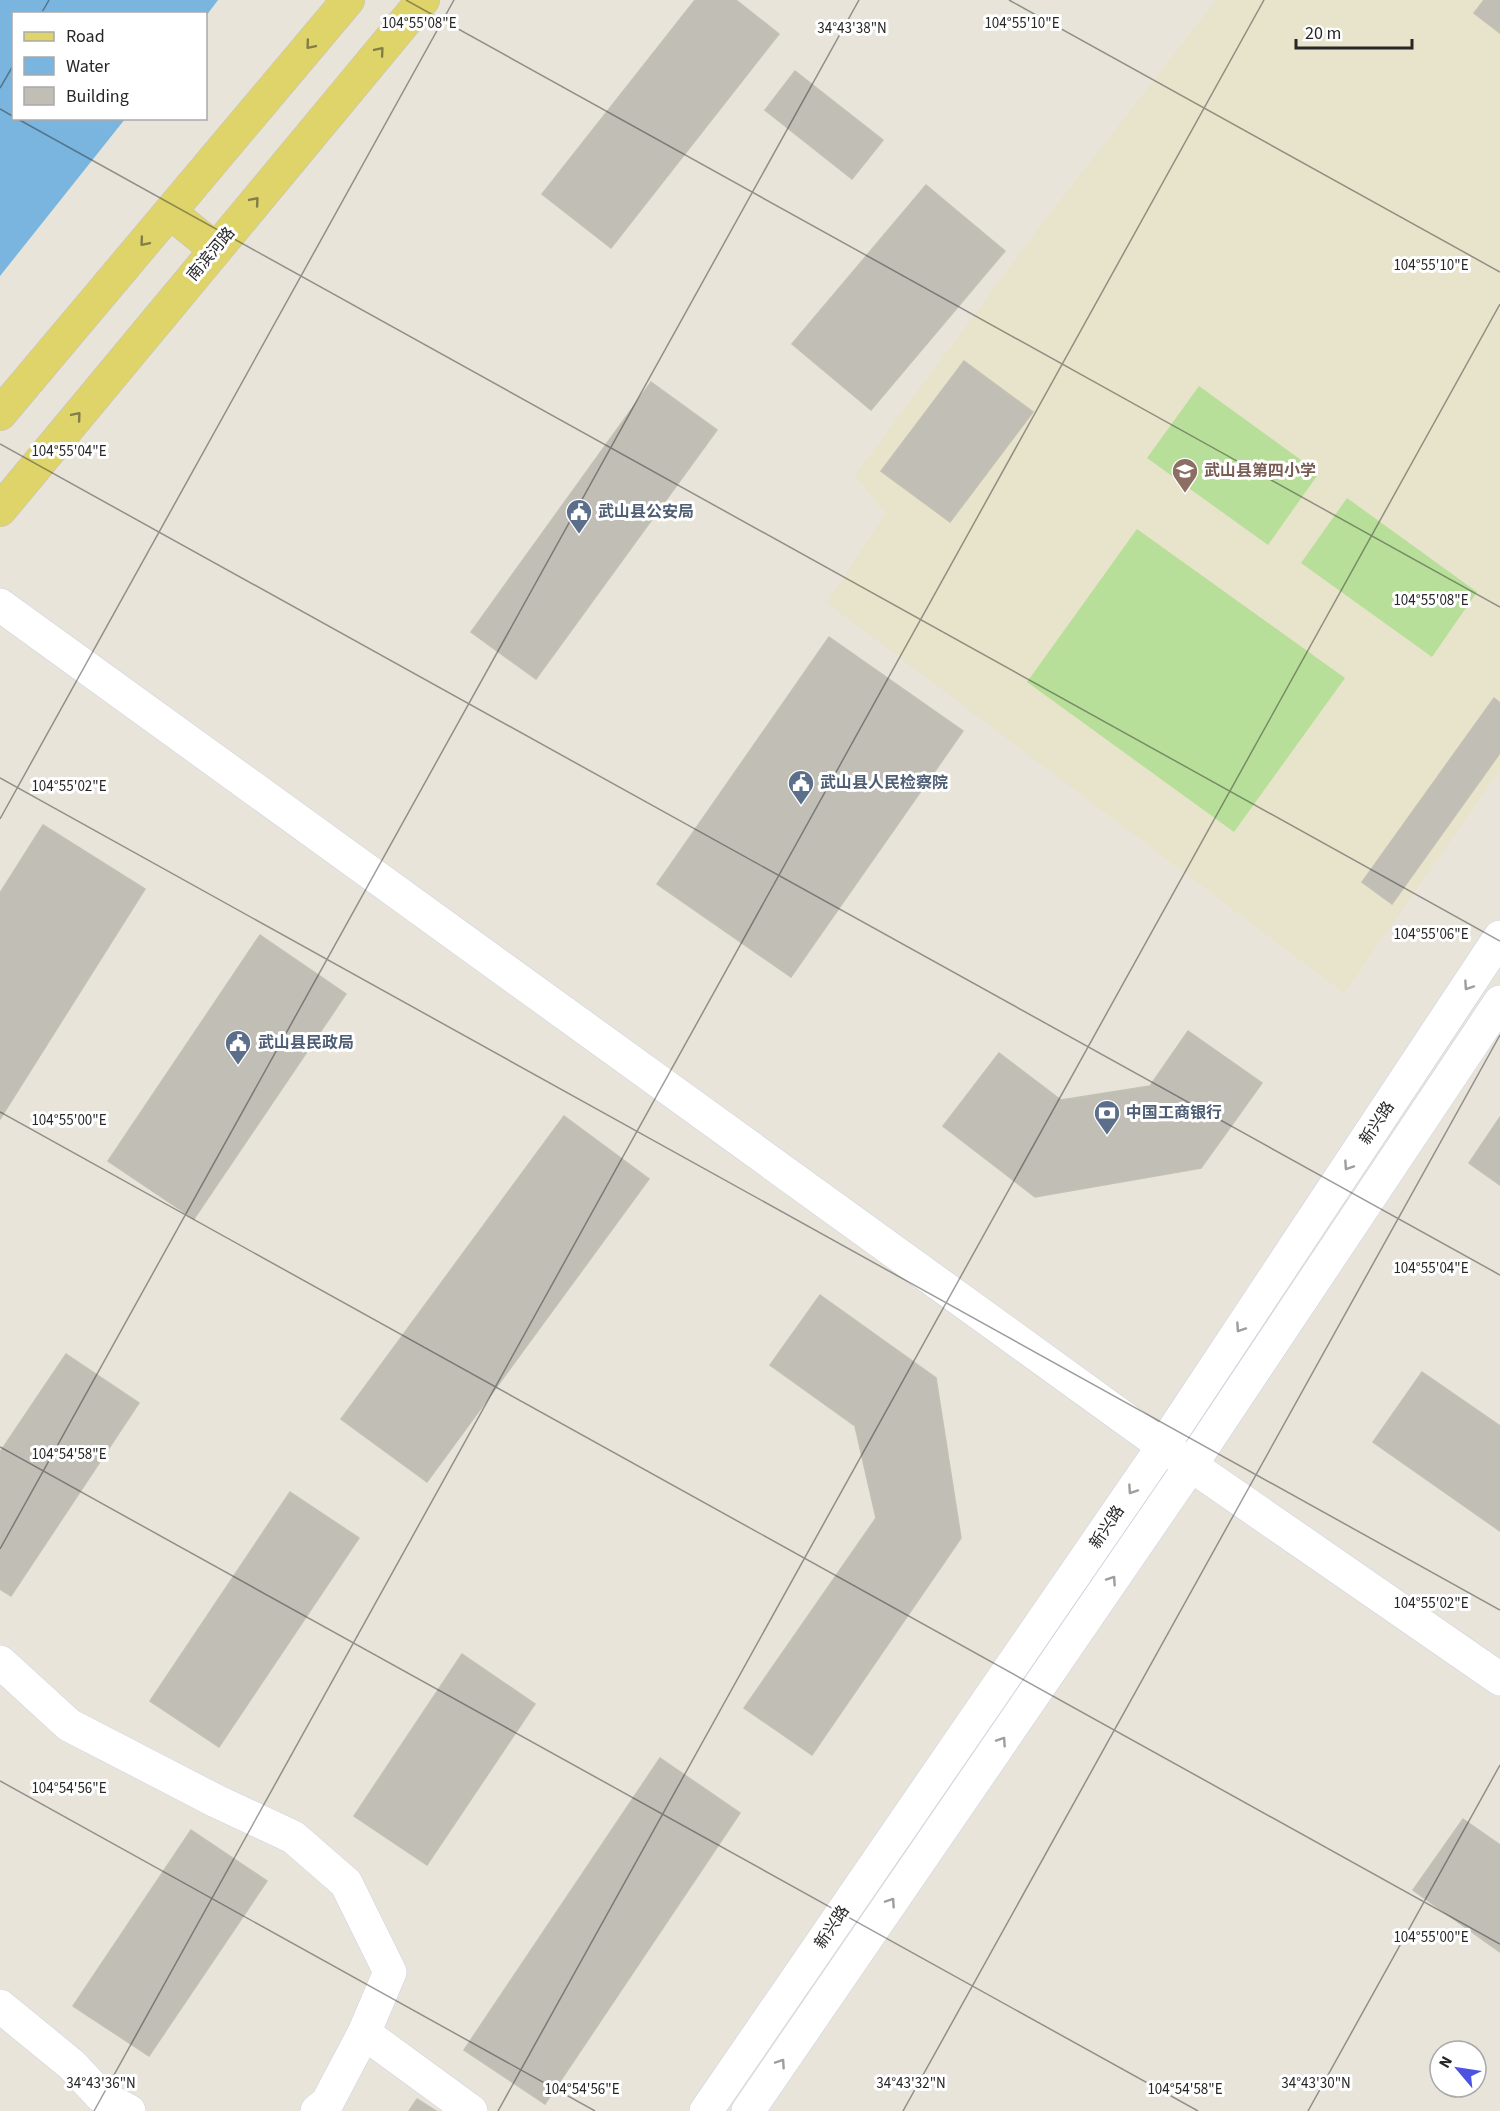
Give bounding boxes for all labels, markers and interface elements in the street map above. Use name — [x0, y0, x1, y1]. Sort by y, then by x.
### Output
legend — [12, 12, 207, 120]
scale bar — [1296, 12, 1412, 50]
text: 104°55'08"E — [381, 13, 457, 34]
text: 104°55'10"E — [984, 13, 1060, 34]
text: 34°43'38"N — [817, 18, 887, 39]
text: 20 m — [1305, 21, 1341, 46]
text: Road — [66, 24, 105, 49]
one-way arrow — [306, 38, 317, 49]
one-way arrow — [373, 47, 384, 58]
text: Water — [66, 54, 110, 79]
text: Building — [66, 84, 129, 109]
one-way arrow — [248, 197, 259, 208]
street label: 南滨河路 — [182, 222, 240, 286]
one-way arrow — [140, 235, 151, 246]
text: 104°55'10"E — [1393, 255, 1469, 276]
one-way arrow — [70, 412, 81, 423]
text: 104°55'04"E — [31, 441, 107, 462]
school or university icon: 武山县第四小学 — [1170, 456, 1200, 494]
place label: 武山县第四小学 — [1204, 460, 1316, 482]
public building icon: 武山县公安局 — [564, 497, 594, 535]
place label: 武山县公安局 — [598, 501, 694, 523]
text: 104°55'08"E — [1393, 590, 1469, 611]
public building icon: 武山县人民检察院 — [786, 768, 816, 806]
place label: 武山县人民检察院 — [820, 772, 948, 794]
text: 104°55'02"E — [31, 776, 107, 797]
text: 104°55'06"E — [1393, 924, 1469, 945]
one-way arrow — [1463, 980, 1475, 990]
public building icon: 武山县民政局 — [223, 1028, 253, 1066]
place label: 武山县民政局 — [258, 1032, 354, 1054]
street label: 新兴路 — [1354, 1097, 1400, 1149]
bank icon: 中国工商银行 — [1092, 1098, 1122, 1136]
place label: 中国工商银行 — [1126, 1102, 1222, 1124]
text: 104°55'00"E — [31, 1110, 107, 1131]
one-way arrow — [1344, 1159, 1355, 1170]
text: 104°55'04"E — [1393, 1258, 1469, 1279]
one-way arrow — [1236, 1322, 1247, 1333]
text: 104°54'58"E — [31, 1444, 107, 1465]
one-way arrow — [1128, 1484, 1139, 1495]
street label: 新兴路 — [1084, 1501, 1130, 1553]
one-way arrow — [1105, 1576, 1116, 1587]
text: 104°55'02"E — [1393, 1593, 1469, 1614]
one-way arrow — [995, 1737, 1006, 1748]
text: 104°54'56"E — [31, 1778, 107, 1799]
one-way arrow — [884, 1898, 895, 1909]
street label: 新兴路 — [809, 1901, 855, 1953]
text: 104°55'00"E — [1393, 1927, 1469, 1948]
north arrow — [1428, 2039, 1488, 2099]
text: N — [1434, 2052, 1458, 2072]
one-way arrow — [774, 2058, 785, 2069]
text: 34°43'36"N — [66, 2073, 136, 2094]
text: 34°43'32"N — [876, 2073, 946, 2094]
text: 34°43'30"N — [1281, 2073, 1351, 2094]
text: 104°54'56"E — [544, 2079, 620, 2100]
text: 104°54'58"E — [1147, 2079, 1223, 2100]

